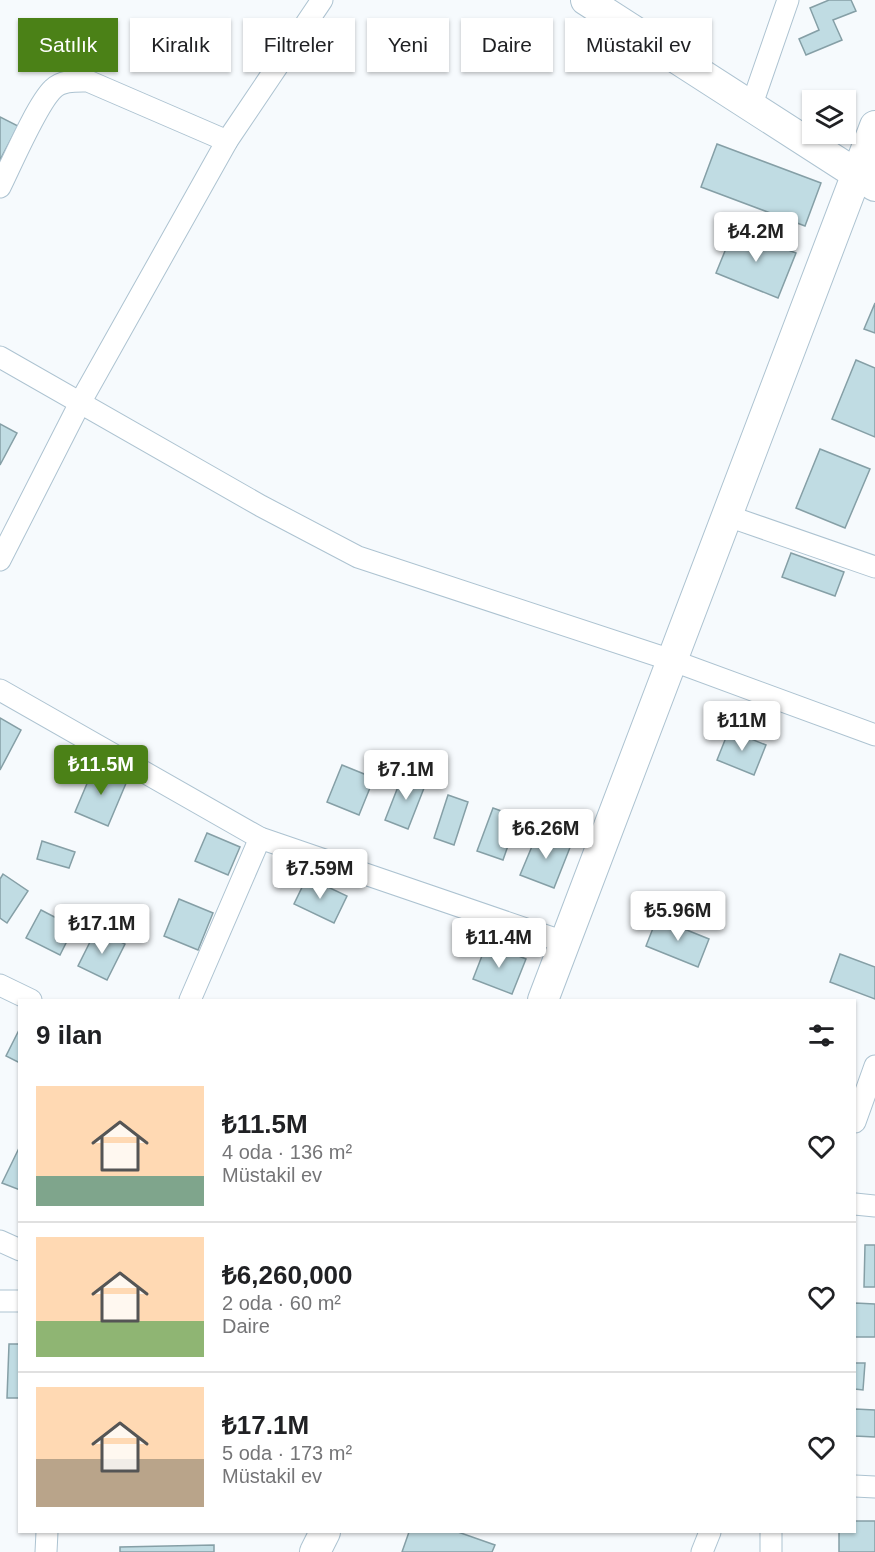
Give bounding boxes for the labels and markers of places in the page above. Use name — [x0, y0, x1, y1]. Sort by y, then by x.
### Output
pin: ₺4.2M — [714, 212, 798, 263]
pin: ₺11M — [706, 701, 778, 752]
pin: ₺11.5M — [52, 745, 150, 796]
pin: ₺7.1M — [364, 750, 448, 801]
pin: ₺6.26M — [497, 809, 595, 860]
pin: ₺7.59M — [271, 849, 369, 900]
pin: ₺5.96M — [629, 891, 727, 942]
pin: ₺17.1M — [53, 904, 151, 955]
pin: ₺11.4M — [450, 918, 548, 969]

